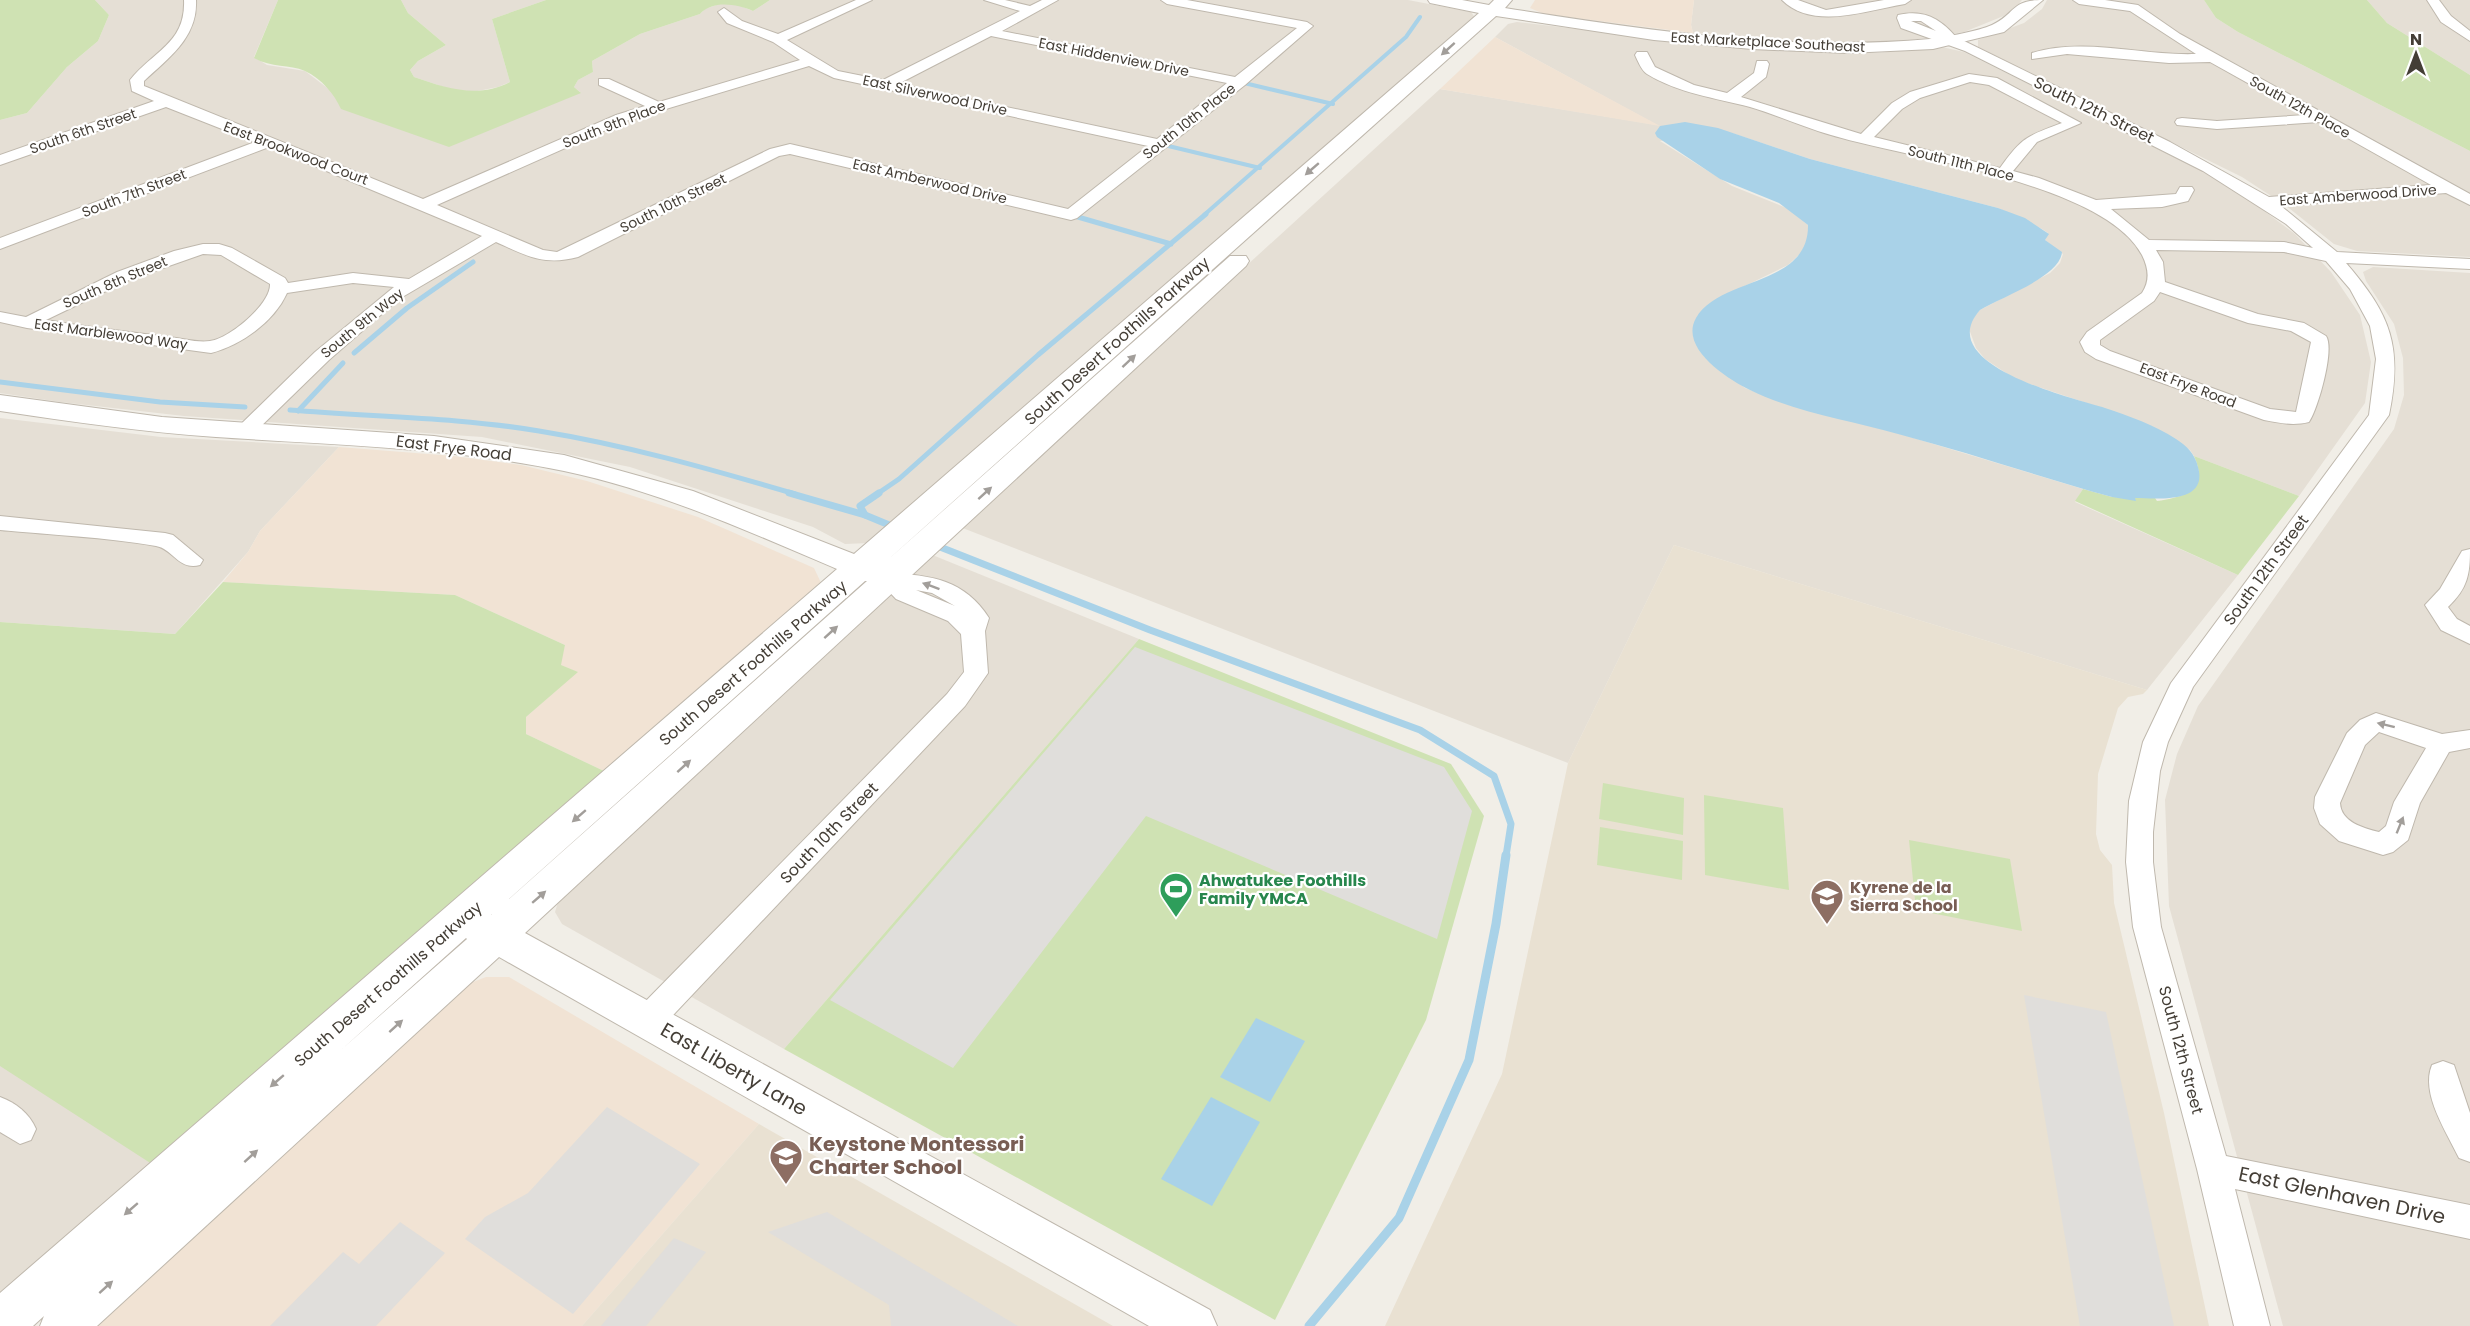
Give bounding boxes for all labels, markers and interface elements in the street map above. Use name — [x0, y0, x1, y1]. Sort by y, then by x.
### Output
north arrow — [2386, 24, 2446, 84]
street label: East Marketplace Southeast — [1670, 27, 1866, 57]
text: N — [2410, 28, 2422, 51]
street label: East Hiddenview Drive — [1037, 33, 1191, 81]
one-way arrow — [1441, 42, 1456, 55]
street label: East Silverwood Drive — [861, 70, 1009, 120]
street label: South 12th Street — [2030, 71, 2158, 149]
street label: South 12th Place — [2246, 71, 2354, 143]
street label: South 10th Place — [1138, 78, 1240, 164]
street label: South 9th Place — [560, 95, 669, 153]
street label: South 6th Street — [27, 103, 139, 159]
street label: East Brookwood Court — [221, 116, 371, 190]
street label: South 11th Place — [1906, 140, 2017, 186]
street label: East Amberwood Drive — [851, 154, 1009, 209]
one-way arrow — [1305, 162, 1320, 175]
street label: South 7th Street — [79, 164, 189, 222]
street label: South 10th Street — [616, 169, 730, 237]
street label: East Amberwood Drive — [2279, 180, 2438, 210]
street label: South 8th Street — [60, 251, 170, 313]
street label: South Desert Foothills Parkway — [1019, 251, 1215, 431]
street label: South 9th Way — [316, 283, 408, 363]
street label: East Marblewood Way — [33, 313, 189, 355]
one-way arrow — [1121, 355, 1136, 368]
street label: East Frye Road — [2137, 357, 2239, 413]
street label: East Frye Road — [395, 429, 513, 467]
one-way arrow — [978, 486, 992, 500]
street label: South 12th Street — [2218, 510, 2314, 630]
street label: South Desert Foothills Parkway — [654, 575, 852, 751]
one-way arrow — [922, 581, 940, 591]
one-way arrow — [823, 626, 838, 639]
one-way arrow — [2377, 720, 2395, 729]
one-way arrow — [676, 759, 691, 773]
street label: South 10th Street — [775, 777, 883, 889]
one-way arrow — [571, 809, 586, 823]
one-way arrow — [2395, 815, 2405, 833]
place label: Ahwatukee Foothills Family YMCA — [1199, 869, 1366, 910]
sports icon: Ahwatukee Foothills Family YMCA — [1158, 871, 1194, 918]
place label: Kyrene de la Sierra School — [1850, 876, 1958, 917]
school or university icon: Kyrene de la Sierra School — [1809, 878, 1845, 925]
one-way arrow — [531, 891, 546, 904]
street label: South Desert Foothills Parkway — [289, 896, 487, 1072]
street label: South 12th Street — [2153, 983, 2209, 1117]
street label: East Liberty Lane — [656, 1016, 812, 1122]
one-way arrow — [389, 1019, 403, 1033]
one-way arrow — [270, 1074, 285, 1087]
place label: Keystone Montessori Charter School — [809, 1130, 1025, 1181]
school or university icon: Keystone Montessori Charter School — [768, 1138, 804, 1185]
one-way arrow — [243, 1150, 258, 1163]
street label: East Glenhaven Drive — [2236, 1159, 2448, 1231]
one-way arrow — [124, 1202, 139, 1215]
one-way arrow — [98, 1281, 113, 1294]

